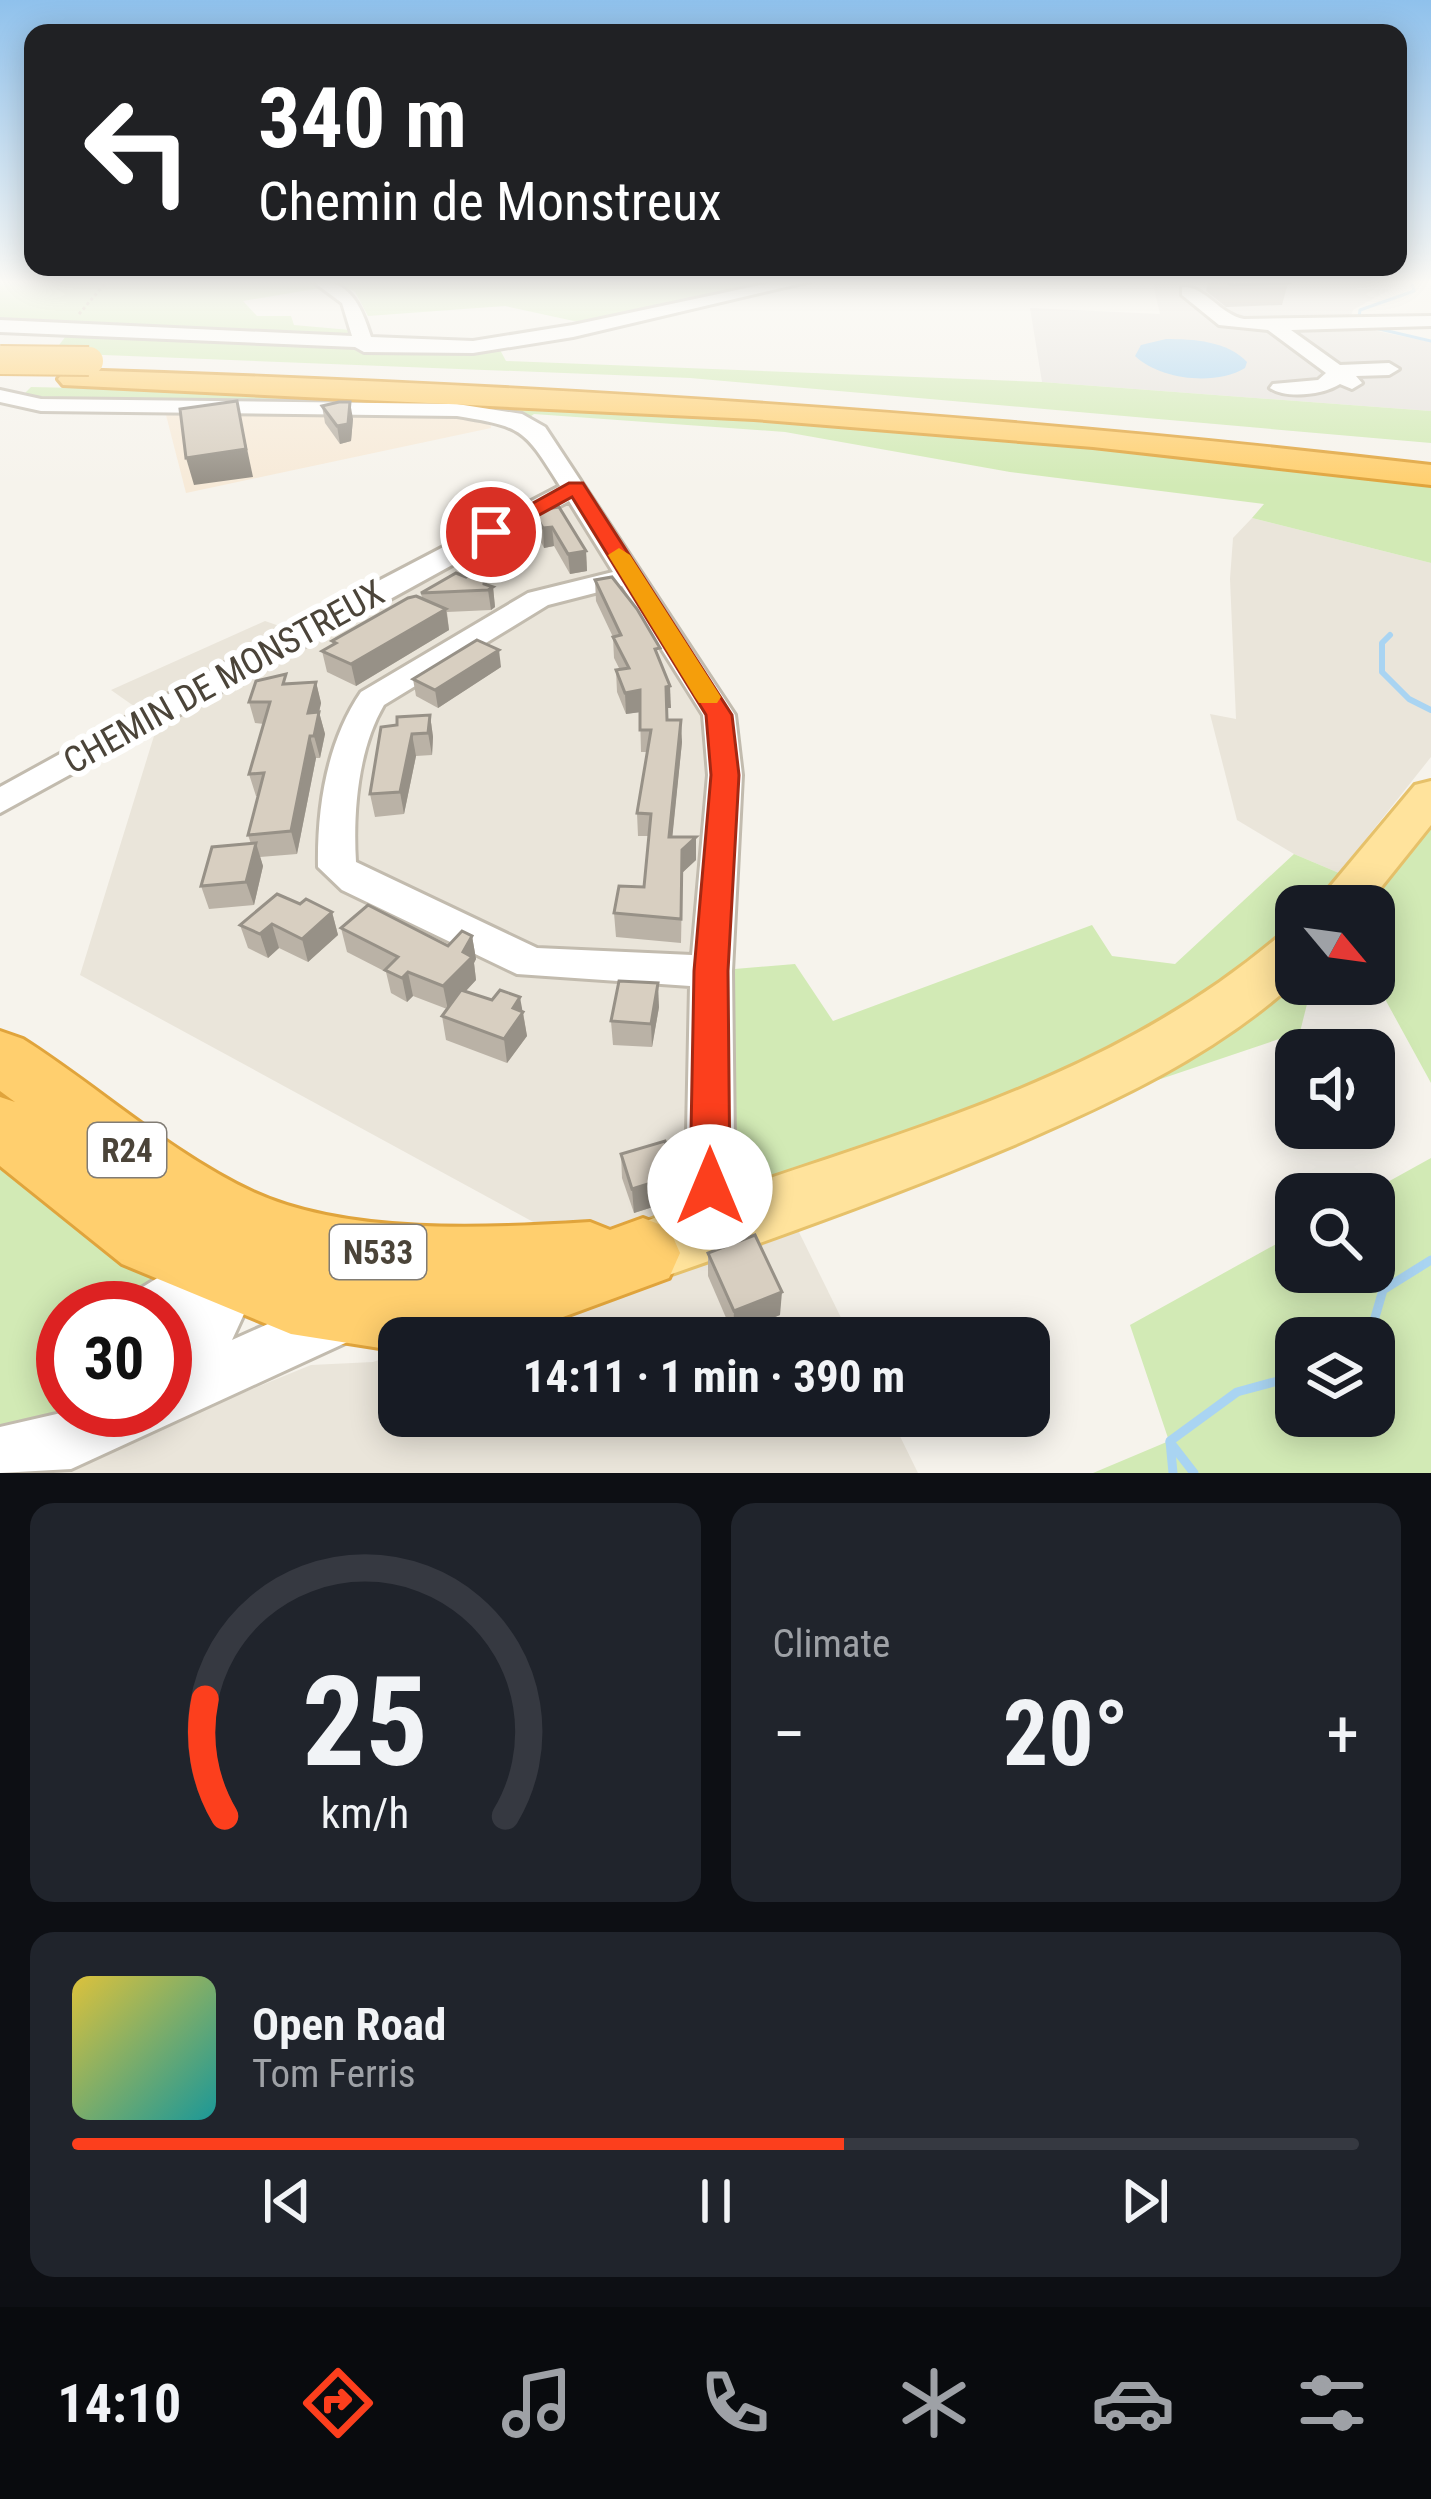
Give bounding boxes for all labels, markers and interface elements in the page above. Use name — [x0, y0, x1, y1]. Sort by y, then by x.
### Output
text: 340 m — [258, 69, 467, 168]
icon: left — [60, 72, 216, 228]
text: Chemin de Monstreux — [258, 170, 722, 233]
pin — [440, 481, 542, 583]
icon: arrive — [458, 499, 524, 565]
street label: CHEMIN DE MONSTREUX — [57, 571, 391, 783]
north arrow — [1275, 885, 1395, 1005]
map controls — [1275, 885, 1395, 1437]
button: sound — [1275, 1029, 1395, 1149]
road number: R24 — [88, 1123, 166, 1177]
position arrow — [647, 1124, 773, 1250]
button: search — [1275, 1173, 1395, 1293]
road number: N533 — [330, 1225, 426, 1279]
speed limit sign: 30 — [36, 1281, 192, 1437]
button: layers — [1275, 1317, 1395, 1437]
text: 14:11 · 1 min · 390 m — [523, 1350, 905, 1403]
text: Climate — [773, 1621, 890, 1667]
text: 25 — [302, 1649, 428, 1795]
text: 20° — [1003, 1682, 1129, 1787]
text: − — [773, 1696, 806, 1773]
text: + — [1326, 1696, 1359, 1773]
text: km/h — [321, 1787, 409, 1837]
text: Open Road — [252, 1998, 446, 2051]
text: Tom Ferris — [252, 2051, 415, 2097]
icon: previous — [254, 2168, 320, 2234]
icon: pause — [683, 2168, 749, 2234]
icon: next — [1112, 2168, 1178, 2234]
icon: directions — [296, 2361, 380, 2445]
icon: music — [495, 2361, 579, 2445]
icon: phone — [693, 2361, 777, 2445]
icon: climate — [892, 2361, 976, 2445]
icon: car — [1091, 2361, 1175, 2445]
icon: filters — [1290, 2361, 1374, 2445]
text: 14:10 — [57, 2372, 181, 2435]

